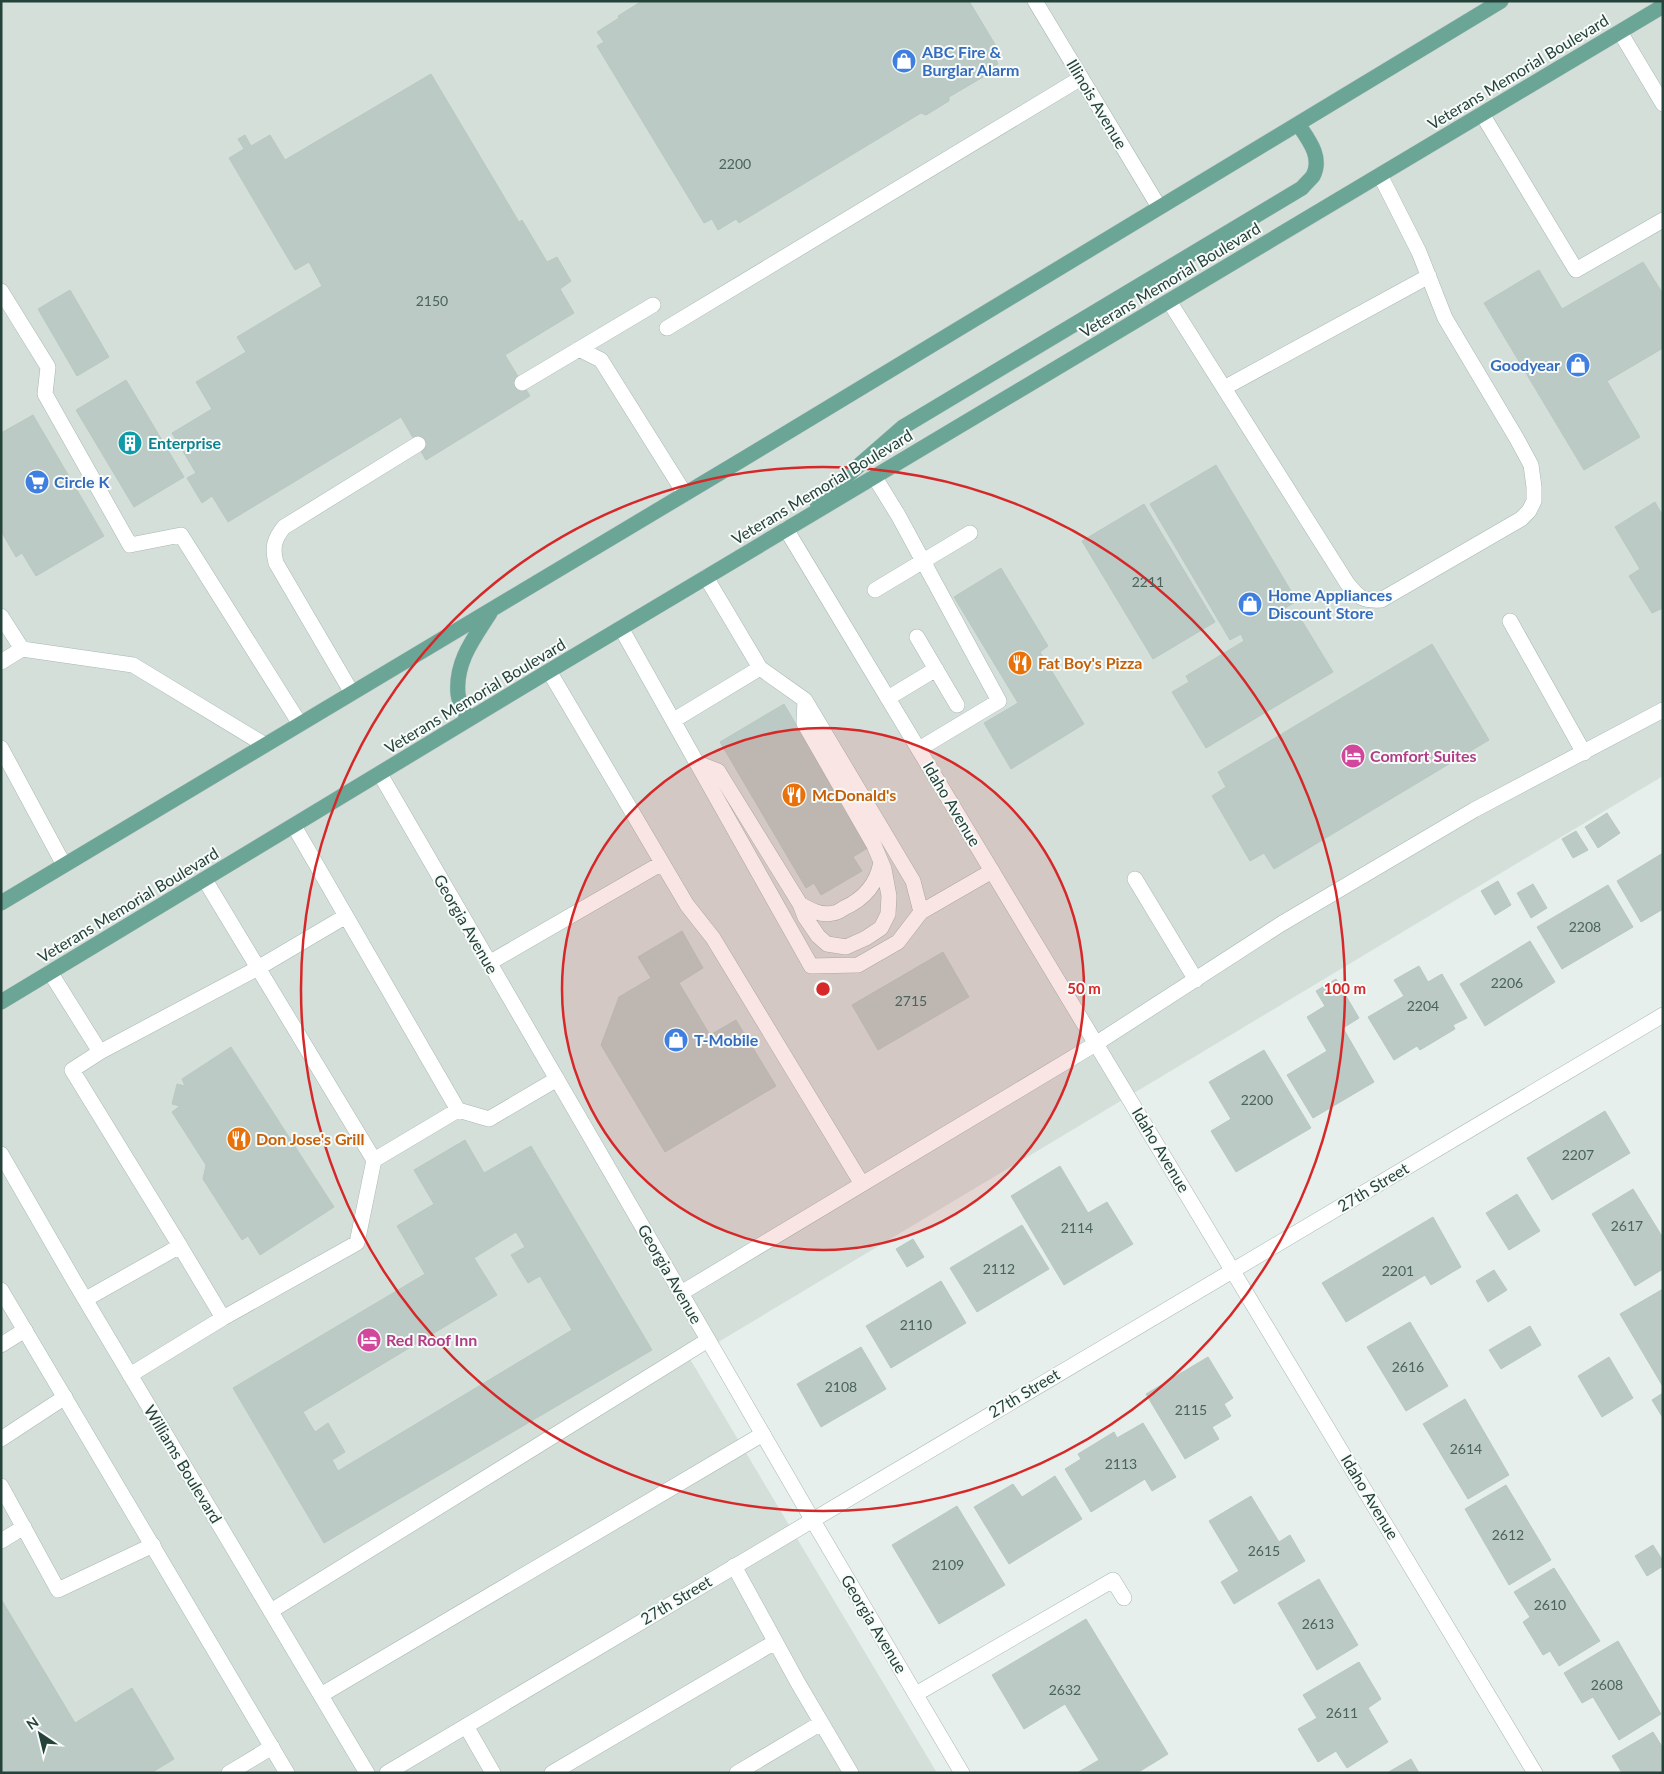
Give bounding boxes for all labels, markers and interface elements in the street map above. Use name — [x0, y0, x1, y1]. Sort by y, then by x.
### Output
street label: Veterans Memorial Boulevard — [1424, 10, 1611, 133]
place label: ABC Fire & Burglar Alarm — [921, 42, 1019, 79]
shop icon: ABC Fire & Burglar Alarm — [891, 48, 917, 74]
street label: Illinois Avenue — [1063, 56, 1132, 152]
house number: 2200 — [719, 155, 751, 172]
street label: Veterans Memorial Boulevard — [1076, 218, 1263, 341]
house number: 2150 — [416, 292, 448, 309]
shop icon: Goodyear — [1565, 352, 1591, 378]
place label: Goodyear — [1490, 355, 1560, 374]
street label: Veterans Memorial Boulevard — [728, 425, 915, 548]
building icon: Enterprise — [117, 430, 143, 456]
place label: Enterprise — [148, 433, 221, 452]
supermarket icon: Circle K — [24, 469, 50, 495]
place label: Circle K — [54, 472, 111, 491]
house number: 2211 — [1132, 573, 1164, 590]
place label: Home Appliances Discount Store — [1268, 585, 1392, 622]
shop icon: Home Appliances Discount Store — [1237, 591, 1263, 617]
street label: Veterans Memorial Boulevard — [381, 634, 568, 757]
restaurant icon: Fat Boy's Pizza — [1007, 650, 1033, 676]
place label: Fat Boy's Pizza — [1038, 653, 1142, 672]
hotel icon: Comfort Suites — [1340, 743, 1366, 769]
place label: Comfort Suites — [1370, 746, 1477, 765]
street label: Idaho Avenue — [920, 758, 985, 850]
restaurant icon: McDonald's — [781, 782, 807, 808]
place label: McDonald's — [812, 785, 896, 804]
street label: Veterans Memorial Boulevard — [34, 843, 221, 966]
street label: Georgia Avenue — [430, 871, 503, 977]
house number: 2208 — [1569, 918, 1601, 935]
house number: 2206 — [1491, 974, 1523, 991]
text: 50 m — [1067, 979, 1101, 997]
text: 100 m — [1324, 979, 1366, 997]
centre of rings — [814, 980, 832, 998]
house number: 2715 — [895, 992, 927, 1009]
house number: 2204 — [1407, 997, 1439, 1014]
shop icon: T-Mobile — [663, 1027, 689, 1053]
place label: T-Mobile — [694, 1030, 759, 1049]
house number: 2200 — [1241, 1091, 1273, 1108]
street label: Idaho Avenue — [1129, 1104, 1194, 1196]
restaurant icon: Don Jose's Grill — [226, 1126, 252, 1152]
place label: Don Jose's Grill — [256, 1129, 364, 1148]
house number: 2207 — [1562, 1146, 1594, 1163]
street label: 27th Street — [1334, 1158, 1412, 1215]
house number: 2617 — [1611, 1217, 1643, 1234]
house number: 2114 — [1061, 1219, 1093, 1236]
street label: Georgia Avenue — [634, 1221, 707, 1327]
house number: 2112 — [983, 1260, 1015, 1277]
house number: 2201 — [1382, 1262, 1414, 1279]
house number: 2110 — [900, 1316, 932, 1333]
hotel icon: Red Roof Inn — [356, 1327, 382, 1353]
place label: Red Roof Inn — [386, 1330, 477, 1349]
house number: 2616 — [1392, 1358, 1424, 1375]
street label: 27th Street — [985, 1364, 1063, 1421]
house number: 2108 — [825, 1378, 857, 1395]
street label: Williams Boulevard — [141, 1401, 226, 1526]
house number: 2115 — [1175, 1401, 1207, 1418]
house number: 2614 — [1450, 1440, 1482, 1457]
street label: Idaho Avenue — [1338, 1451, 1403, 1543]
house number: 2113 — [1105, 1455, 1137, 1472]
house number: 2612 — [1492, 1526, 1524, 1543]
house number: 2615 — [1248, 1542, 1280, 1559]
house number: 2109 — [932, 1556, 964, 1573]
street label: 27th Street — [637, 1571, 715, 1628]
street label: Georgia Avenue — [838, 1571, 911, 1676]
house number: 2610 — [1534, 1596, 1566, 1613]
house number: 2613 — [1302, 1615, 1334, 1632]
house number: 2608 — [1591, 1676, 1623, 1693]
house number: 2632 — [1049, 1681, 1081, 1698]
house number: 2611 — [1326, 1704, 1358, 1721]
north arrow — [15, 1709, 65, 1759]
text: N — [23, 1713, 42, 1733]

